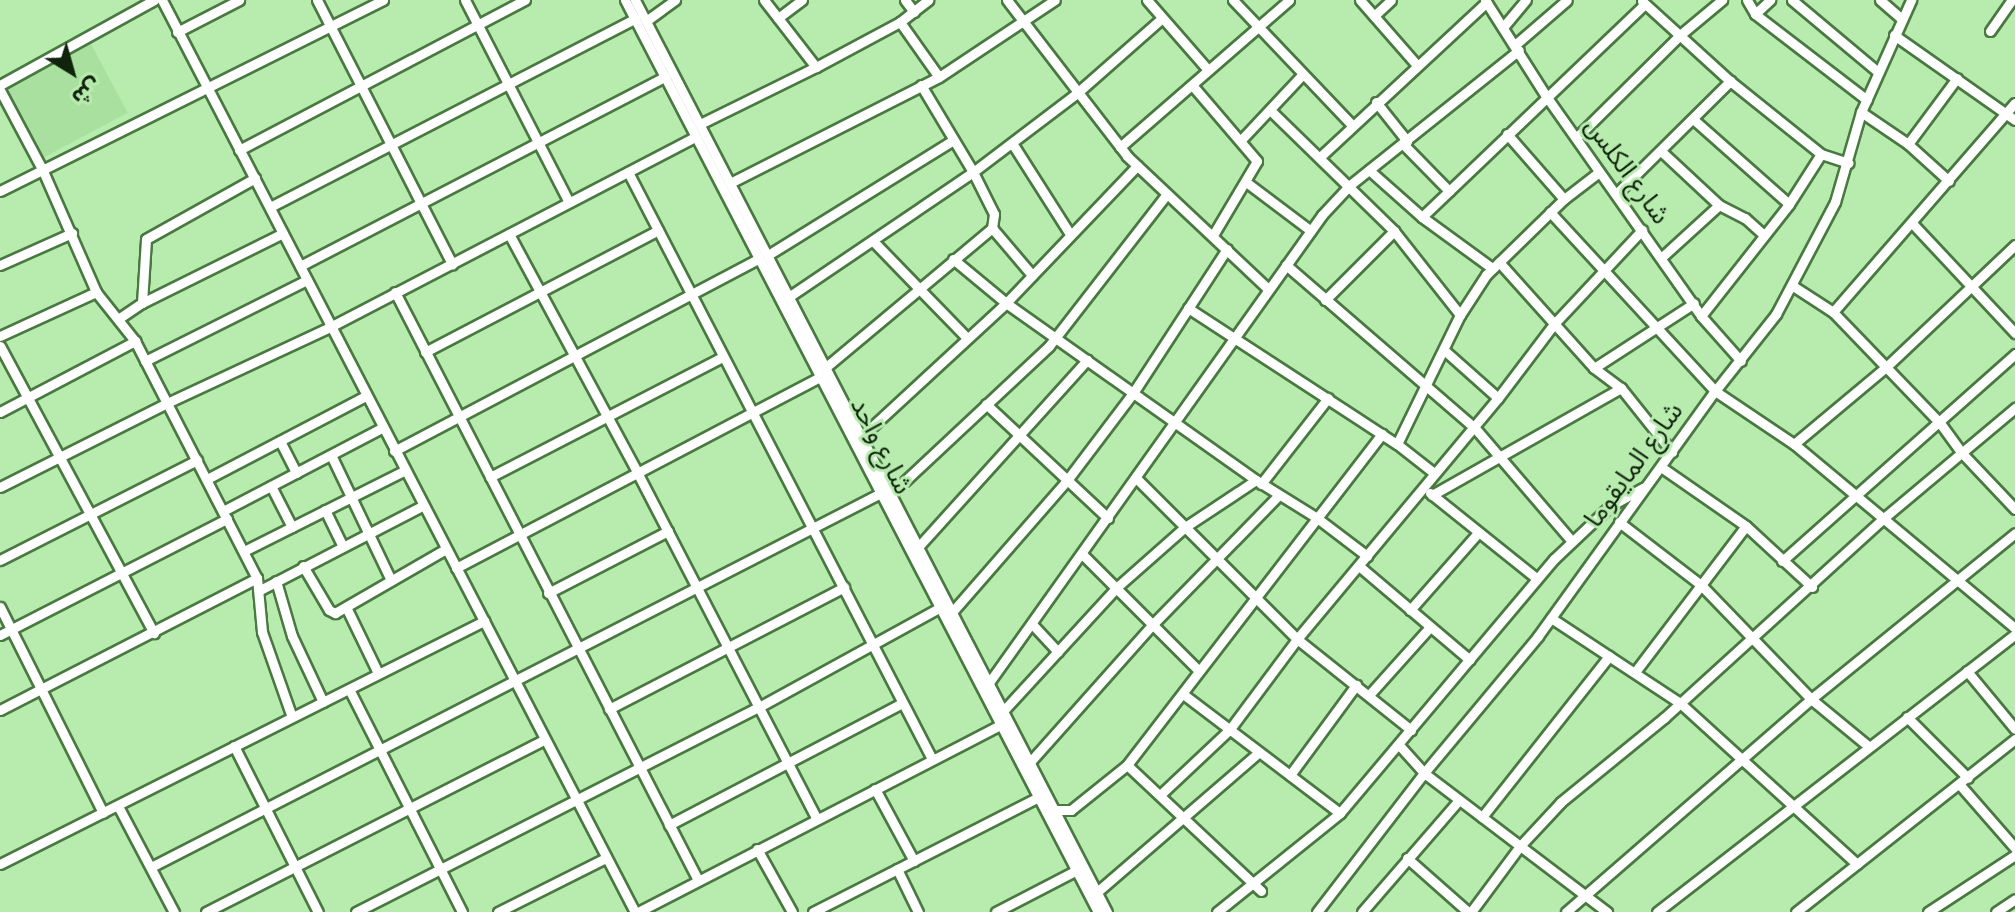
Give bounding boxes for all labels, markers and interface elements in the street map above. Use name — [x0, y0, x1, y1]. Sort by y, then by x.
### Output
north arrow — [32, 32, 112, 112]
text: ش — [67, 73, 106, 111]
street label: شارع الكلس — [1578, 112, 1676, 230]
street label: شارع واحد — [843, 393, 919, 499]
street label: شارع المايقوما — [1578, 396, 1690, 534]

